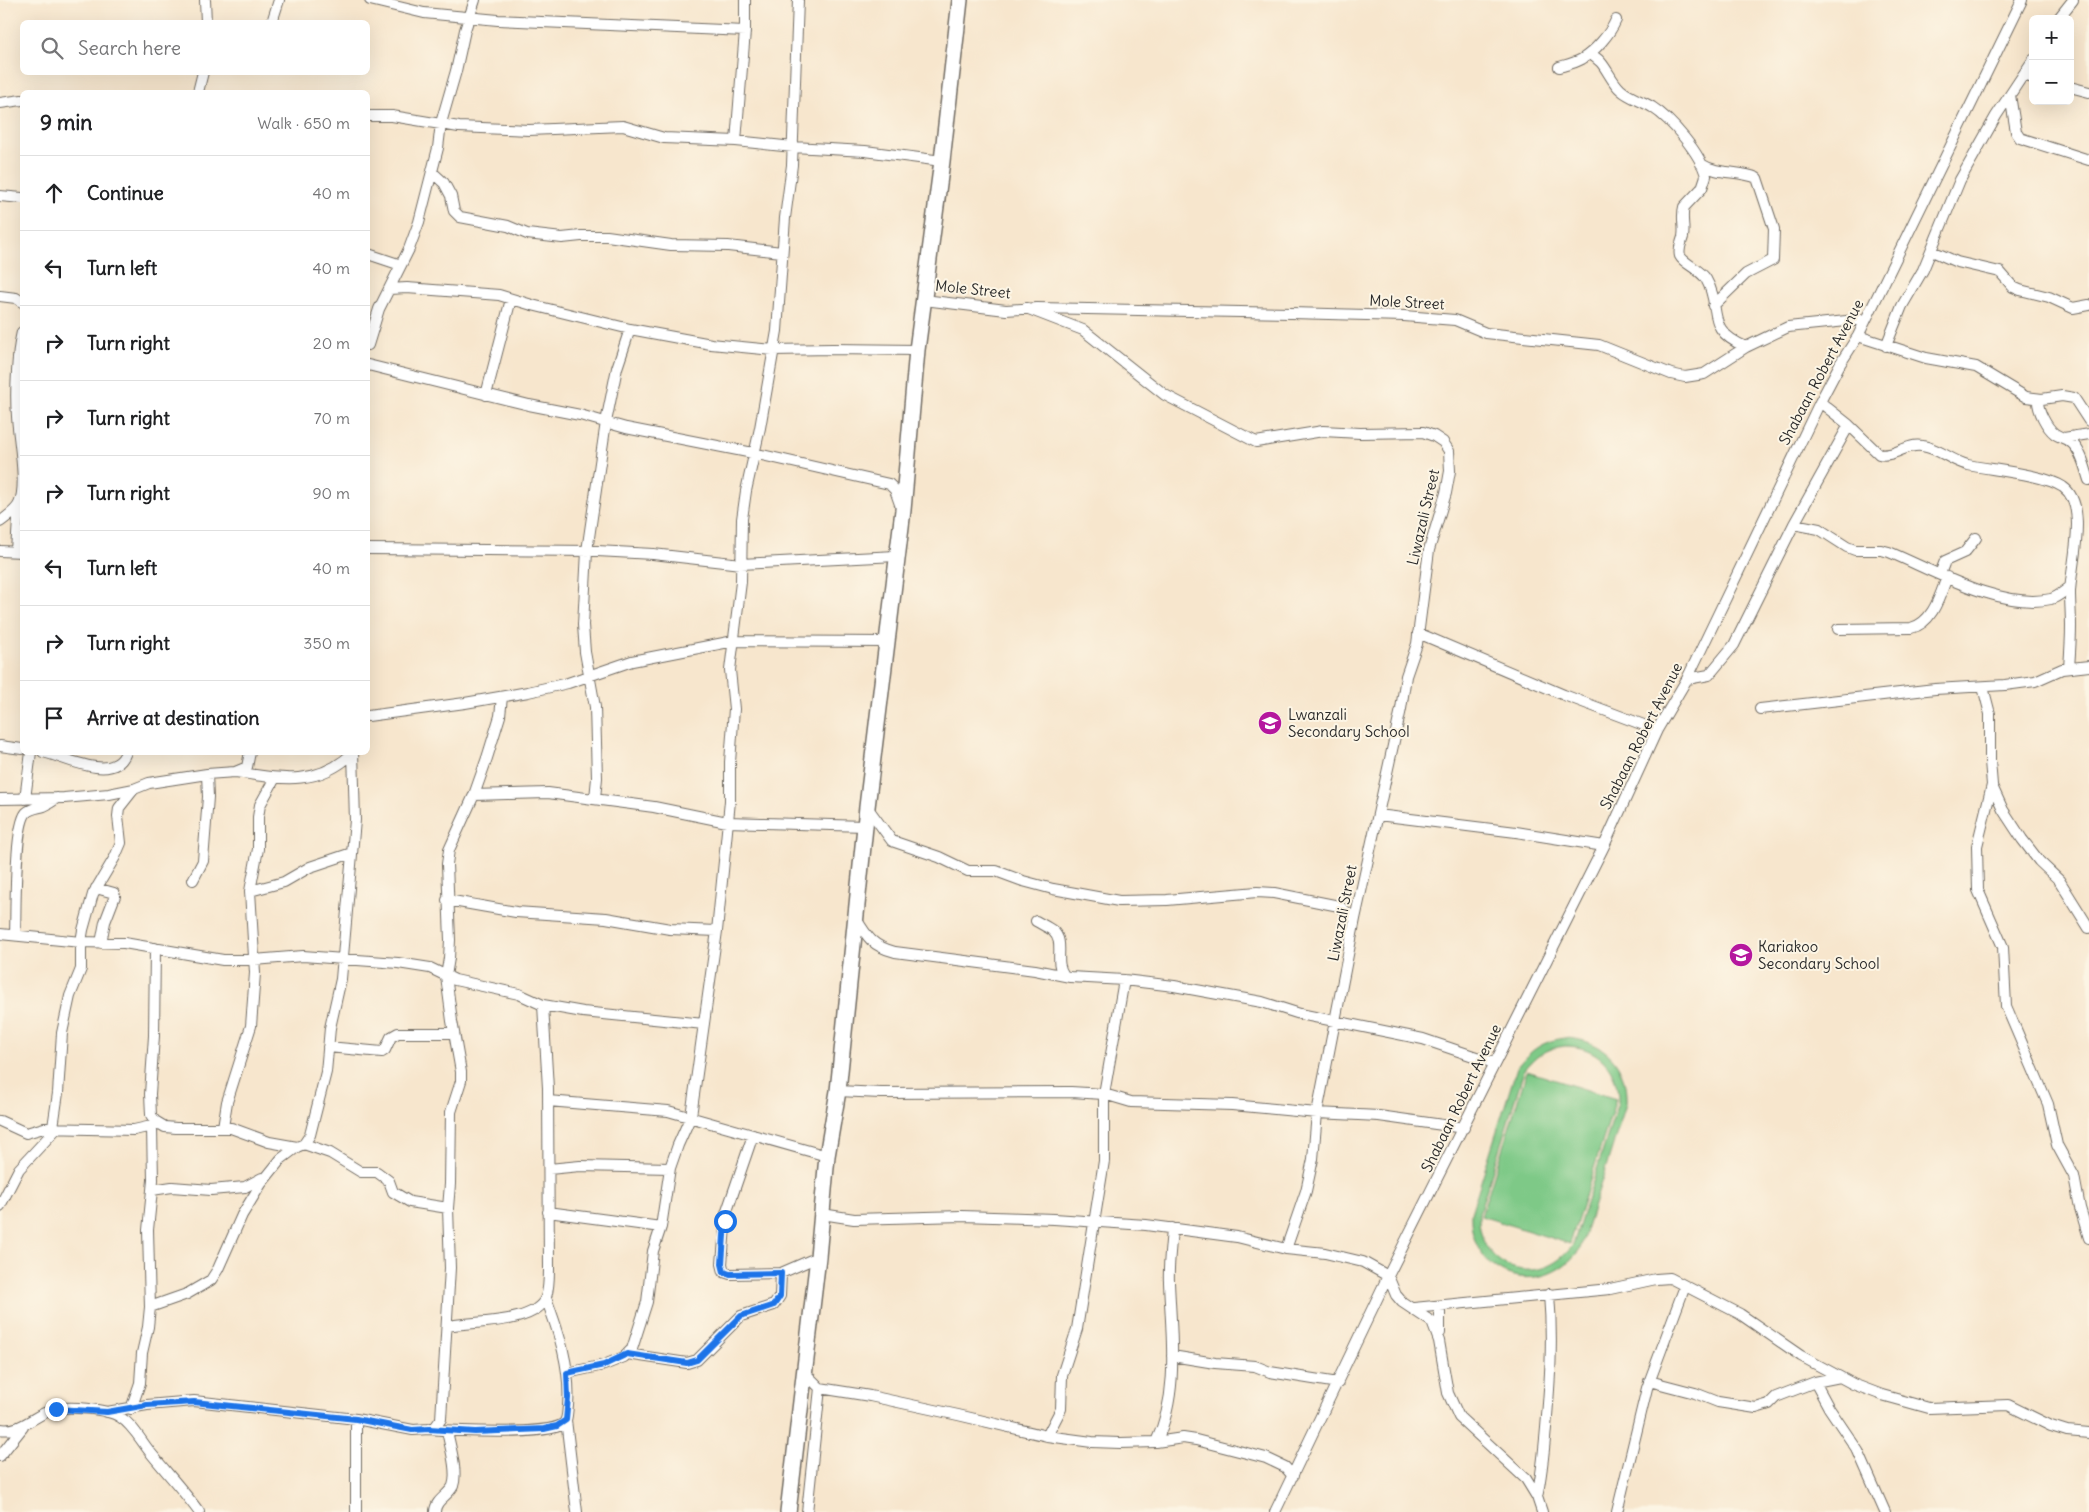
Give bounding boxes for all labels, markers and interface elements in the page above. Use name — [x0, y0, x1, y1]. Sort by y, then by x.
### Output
map controls — [2029, 15, 2074, 105]
button: + — [2029, 15, 2074, 60]
search box — [20, 20, 370, 75]
icon: search — [38, 34, 66, 62]
text: Search here — [78, 36, 181, 60]
button: − — [2029, 60, 2074, 105]
text: 9 min — [40, 109, 92, 136]
text: Walk · 650 m — [257, 113, 350, 133]
icon: ahead — [40, 179, 68, 207]
text: Continue — [87, 181, 164, 205]
text: 40 m — [312, 183, 350, 203]
icon: left — [40, 254, 68, 282]
text: Turn left — [87, 256, 157, 280]
text: 40 m — [312, 258, 350, 278]
street label: Mole Street — [934, 276, 1012, 302]
street label: Mole Street — [1369, 291, 1445, 313]
street label: Shabaan Robert Avenue — [1774, 296, 1868, 448]
icon: right — [40, 329, 68, 357]
text: Turn right — [87, 331, 170, 355]
text: 20 m — [313, 333, 350, 353]
icon: right — [40, 404, 68, 432]
text: Turn right — [87, 406, 170, 430]
text: 70 m — [314, 408, 350, 428]
street label: Liwazali Street — [1403, 467, 1443, 567]
icon: right — [40, 479, 68, 507]
text: Turn right — [87, 481, 170, 505]
text: 90 m — [312, 483, 350, 503]
icon: left — [40, 554, 68, 582]
text: Turn left — [87, 556, 157, 580]
text: 40 m — [312, 558, 350, 578]
icon: right — [40, 629, 68, 657]
text: Turn right — [87, 631, 170, 655]
text: 350 m — [303, 633, 350, 653]
street label: Shabaan Robert Avenue — [1596, 659, 1686, 813]
icon: arrive — [40, 704, 68, 732]
place label: Lwanzali Secondary School — [1288, 705, 1410, 741]
text: Arrive at destination — [87, 706, 260, 730]
school or university icon: Lwanzali Secondary School — [1257, 710, 1283, 736]
street label: Liwazali Street — [1323, 863, 1361, 963]
place label: Kariakoo Secondary School — [1758, 937, 1880, 973]
school or university icon: Kariakoo Secondary School — [1728, 942, 1754, 968]
street label: Shabaan Robert Avenue — [1417, 1021, 1505, 1175]
route start — [714, 1210, 737, 1233]
route end — [45, 1398, 68, 1421]

